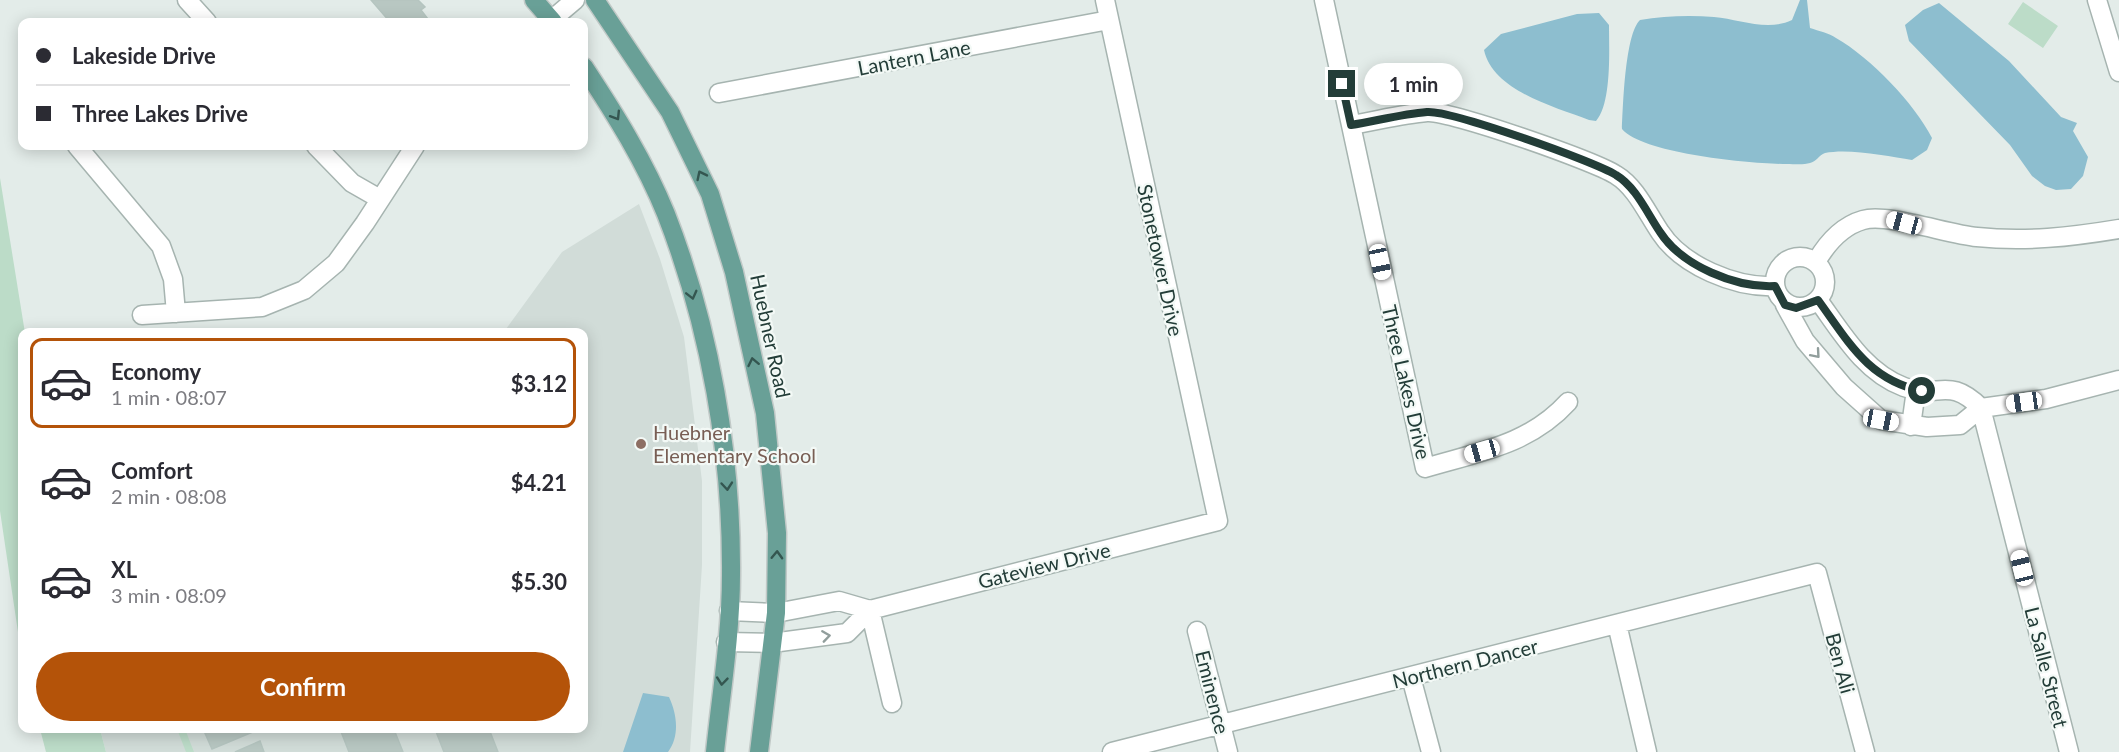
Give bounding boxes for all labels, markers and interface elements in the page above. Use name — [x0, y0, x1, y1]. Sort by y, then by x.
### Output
street label: Lantern Lane — [856, 34, 972, 80]
text: Lakeside Drive — [72, 42, 216, 69]
callout: 1 min — [1363, 63, 1462, 105]
route end — [1328, 70, 1355, 97]
text: 1 min — [1389, 72, 1438, 96]
text: Three Lakes Drive — [72, 100, 248, 127]
one-way arrow — [608, 110, 620, 120]
one-way arrow — [696, 170, 708, 181]
street label: Stonetower Drive — [1133, 182, 1189, 338]
car — [1884, 210, 1924, 236]
car — [1367, 243, 1393, 281]
street label: Huebner Road — [746, 272, 796, 400]
one-way arrow — [684, 290, 697, 300]
street label: Three Lakes Drive — [1378, 302, 1436, 462]
one-way arrow — [1809, 347, 1820, 358]
icon: car — [39, 356, 93, 410]
one-way arrow — [748, 357, 761, 367]
text: Economy — [111, 358, 201, 385]
text: $3.12 — [511, 370, 567, 397]
route start — [1908, 377, 1935, 404]
text: 1 min · 08:07 — [111, 385, 227, 409]
car — [2005, 391, 2043, 413]
car — [1862, 408, 1900, 432]
place label: Huebner Elementary School — [653, 420, 816, 467]
marker: Huebner Elementary School — [634, 437, 648, 451]
car — [1462, 437, 1502, 465]
icon: car — [39, 455, 93, 509]
text: Comfort — [111, 457, 193, 484]
text: $4.21 — [511, 469, 567, 496]
one-way arrow — [720, 482, 733, 491]
text: 2 min · 08:08 — [111, 484, 227, 508]
street label: Gateview Drive — [975, 537, 1113, 593]
car — [2009, 548, 2035, 588]
one-way arrow — [770, 550, 783, 559]
icon: car — [39, 554, 93, 608]
text: XL — [111, 556, 137, 583]
text: $5.30 — [511, 568, 567, 595]
text: 3 min · 08:09 — [111, 583, 227, 607]
street label: La Salle Street — [2020, 604, 2074, 730]
one-way arrow — [821, 630, 830, 642]
street label: Ben Ali — [1821, 630, 1861, 696]
street label: Northern Dancer — [1390, 633, 1541, 693]
street label: Eminence — [1191, 648, 1235, 736]
button: Confirm — [36, 652, 570, 721]
one-way arrow — [716, 676, 729, 685]

